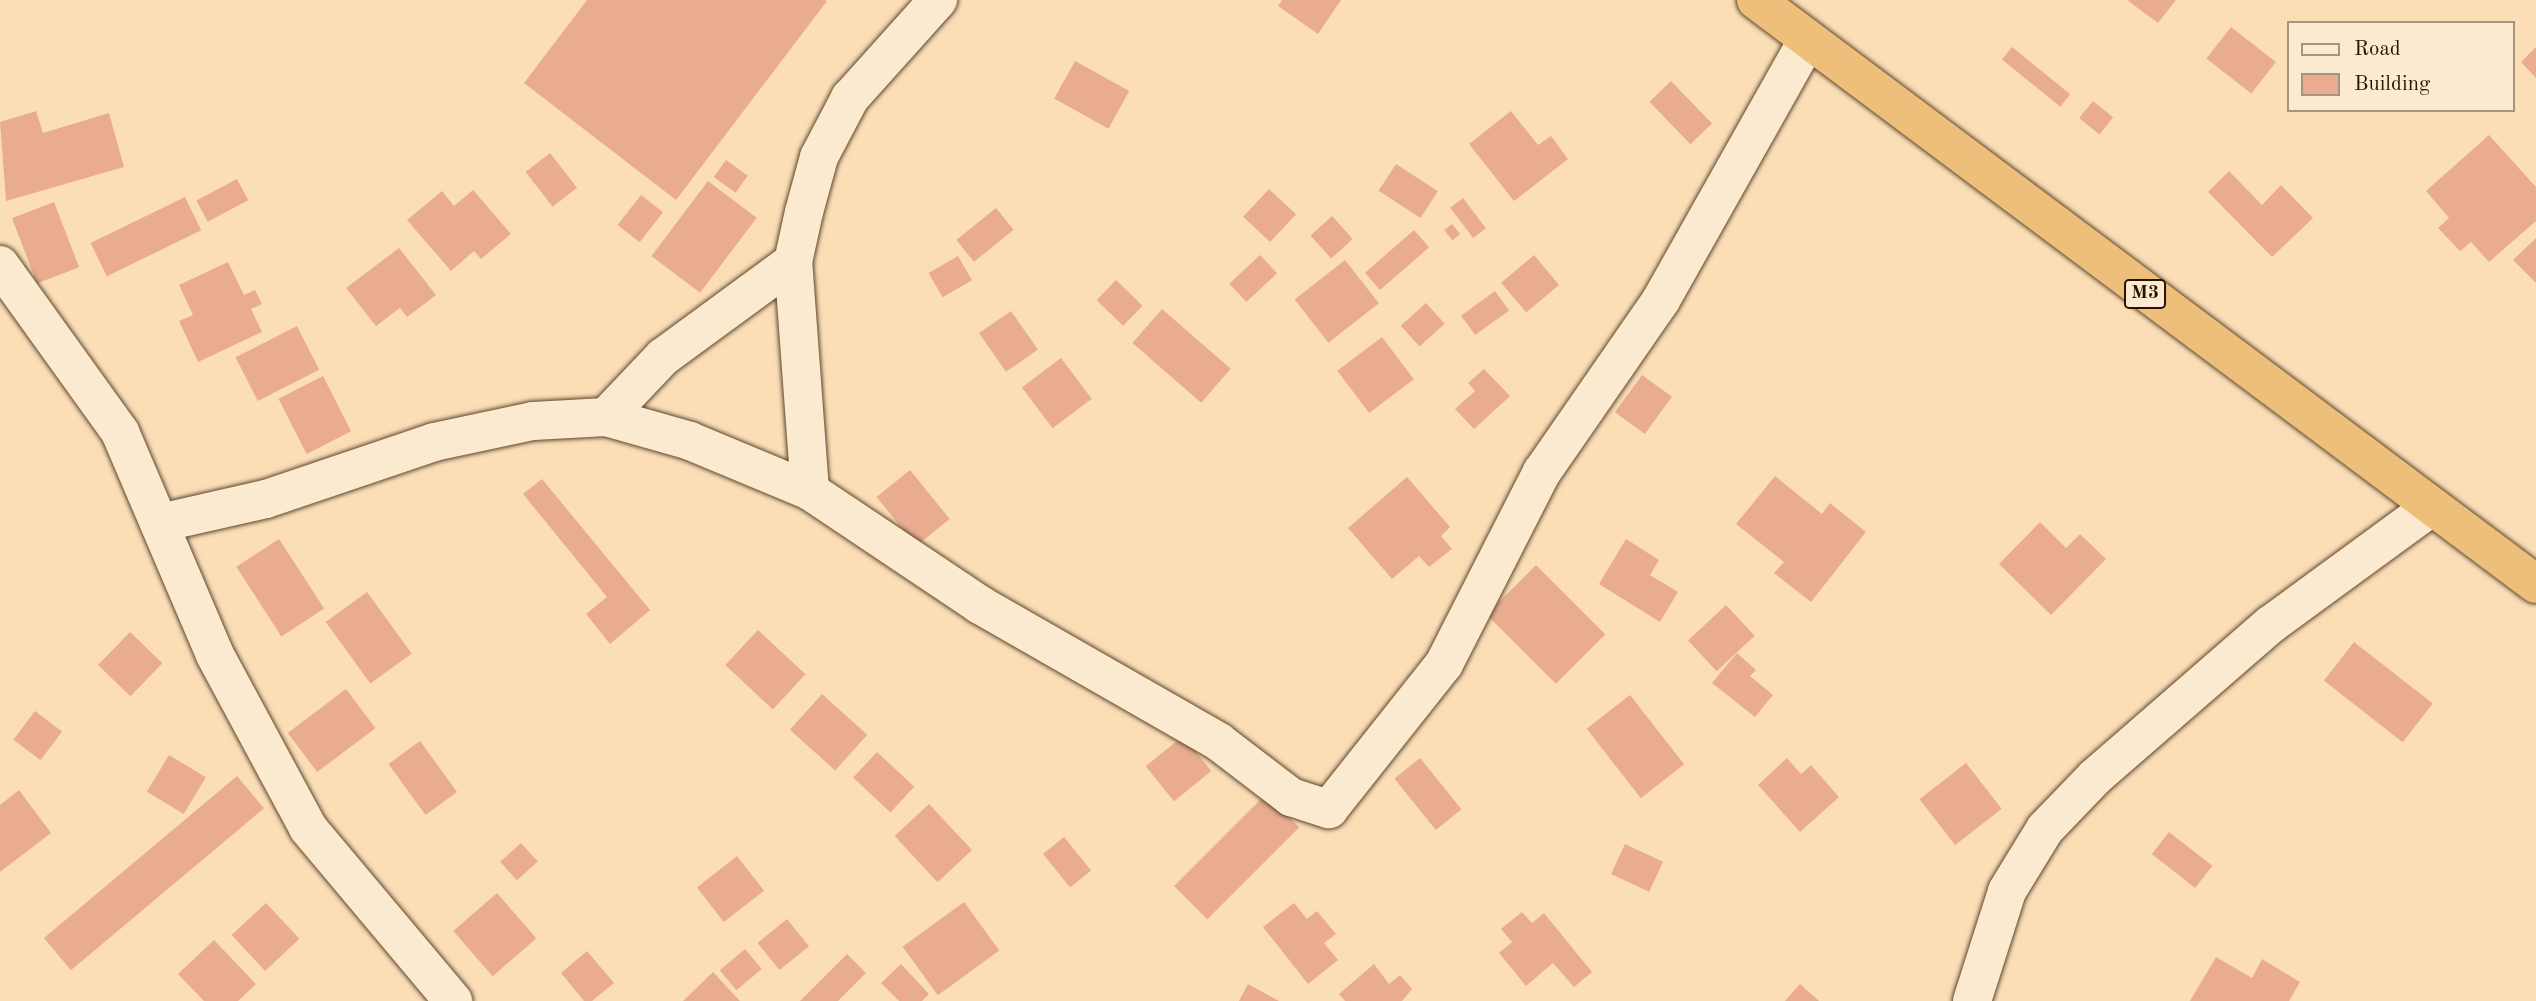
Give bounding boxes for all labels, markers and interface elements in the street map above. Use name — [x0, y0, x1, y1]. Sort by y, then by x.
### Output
legend — [2288, 21, 2515, 112]
text: Road — [2354, 39, 2401, 60]
text: Building — [2354, 74, 2430, 95]
road number: M3 — [2124, 278, 2166, 310]

